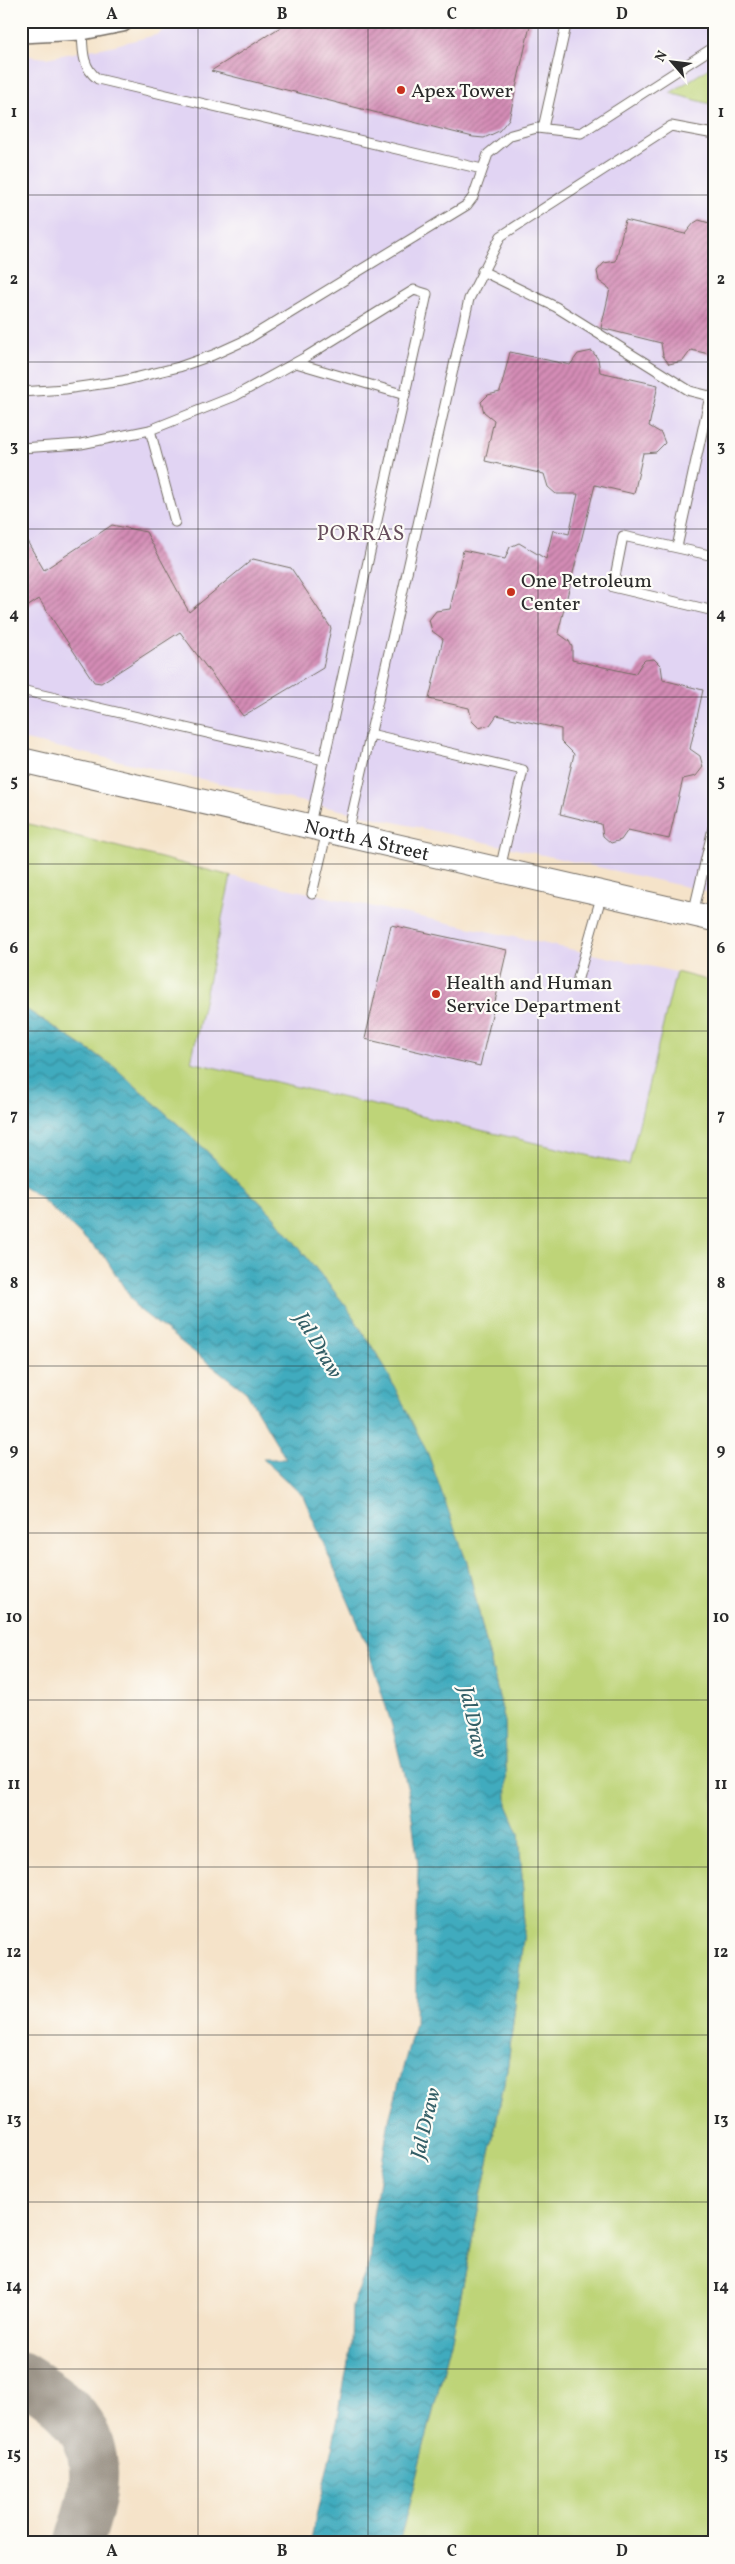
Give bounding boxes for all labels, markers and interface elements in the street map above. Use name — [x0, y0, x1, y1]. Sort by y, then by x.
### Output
text: A — [106, 4, 118, 26]
text: B — [277, 4, 288, 26]
text: C — [447, 4, 457, 26]
text: D — [616, 4, 628, 26]
north arrow — [648, 38, 698, 88]
text: N — [651, 48, 673, 66]
place label: Apex Tower — [411, 78, 513, 106]
marker: Apex Tower — [395, 84, 407, 96]
text: 1 — [11, 102, 17, 124]
text: 1 — [718, 102, 724, 124]
text: 2 — [10, 269, 18, 291]
text: 2 — [717, 269, 725, 291]
text: 3 — [10, 436, 18, 458]
text: 3 — [717, 436, 725, 458]
district label: PORRAS — [317, 520, 405, 549]
place label: One Petroleum Center — [521, 568, 652, 619]
marker: One Petroleum Center — [505, 586, 517, 598]
text: 4 — [9, 604, 19, 626]
text: 4 — [716, 604, 726, 626]
text: 5 — [10, 771, 18, 793]
text: 5 — [717, 771, 725, 793]
street label: North A Street — [301, 813, 432, 869]
text: 6 — [10, 938, 19, 960]
text: 6 — [717, 938, 726, 960]
place label: Health and Human Service Department — [446, 970, 621, 1021]
marker: Health and Human Service Department — [430, 988, 442, 1000]
text: 7 — [10, 1105, 18, 1127]
text: 7 — [717, 1105, 725, 1127]
text: 8 — [10, 1273, 18, 1295]
text: 8 — [717, 1273, 725, 1295]
water label: Jal Draw — [286, 1305, 349, 1384]
text: 9 — [10, 1440, 19, 1462]
text: 9 — [717, 1440, 726, 1462]
text: 10 — [6, 1607, 22, 1629]
text: 10 — [713, 1607, 729, 1629]
water label: Jal Draw — [450, 1682, 494, 1761]
text: 11 — [8, 1774, 20, 1796]
text: 11 — [715, 1774, 727, 1796]
text: 12 — [7, 1942, 21, 1964]
text: 12 — [714, 1942, 728, 1964]
water label: Jal Draw — [404, 2085, 449, 2164]
text: 13 — [7, 2109, 21, 2131]
text: 13 — [714, 2109, 728, 2131]
text: 14 — [6, 2276, 22, 2298]
text: 14 — [713, 2276, 729, 2298]
text: 15 — [7, 2444, 21, 2466]
text: 15 — [714, 2444, 728, 2466]
text: A — [106, 2541, 118, 2563]
text: B — [277, 2541, 288, 2563]
text: C — [447, 2541, 457, 2563]
text: D — [616, 2541, 628, 2563]

